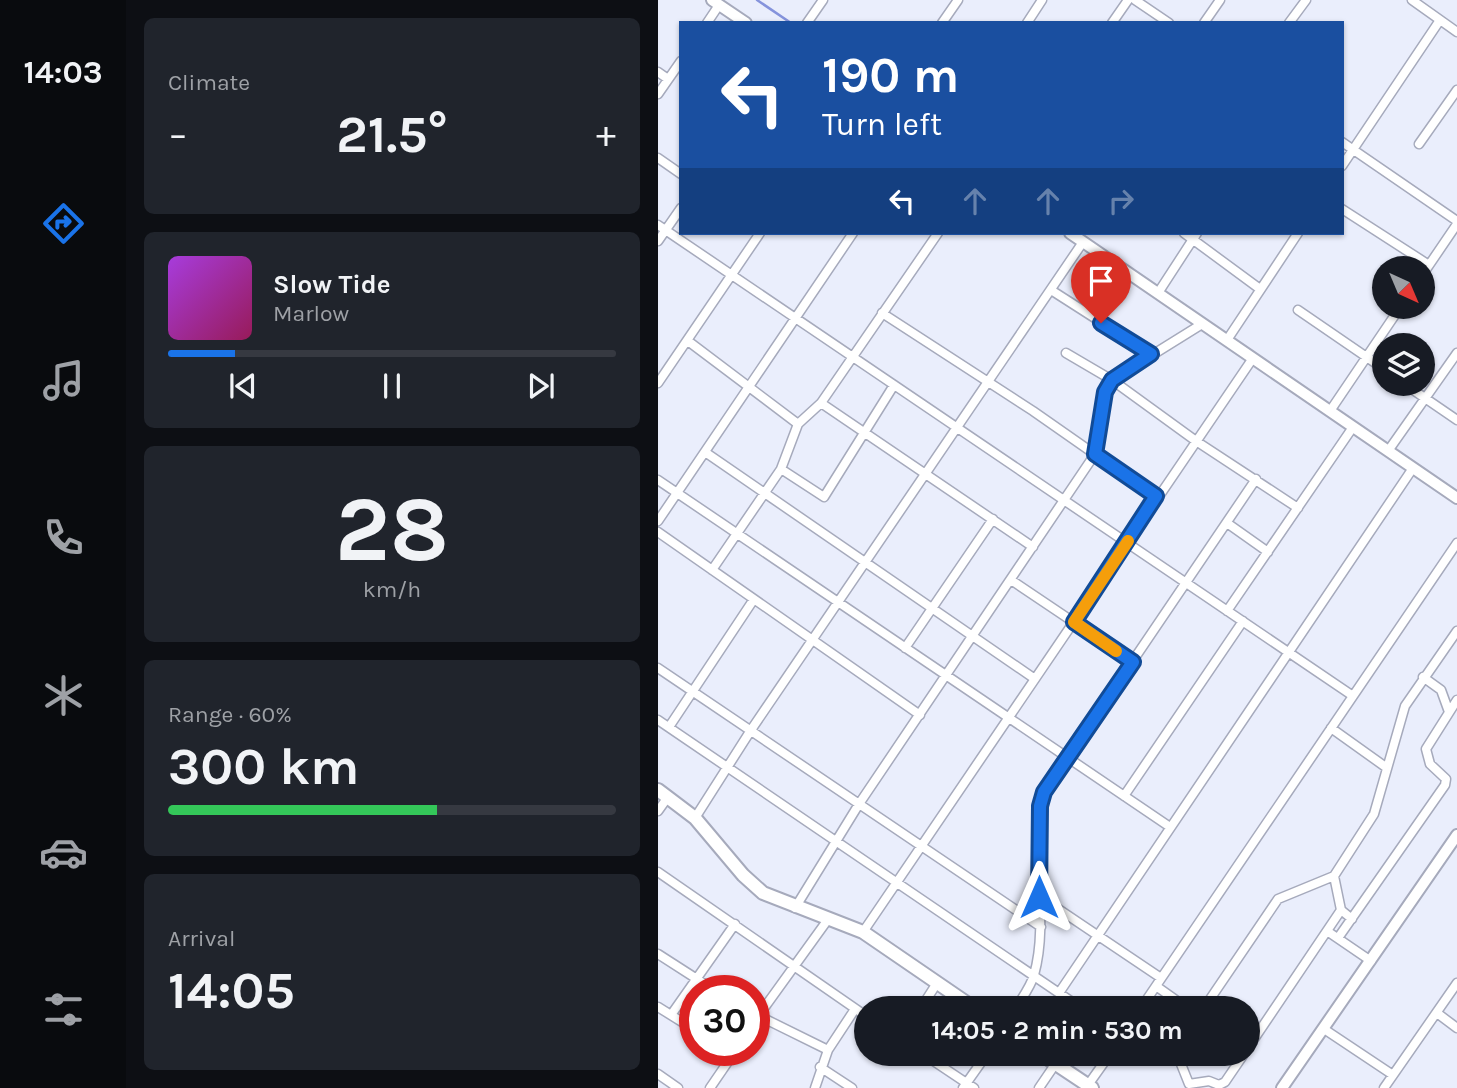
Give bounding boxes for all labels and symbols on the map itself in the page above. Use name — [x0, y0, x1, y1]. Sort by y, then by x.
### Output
pin — [1071, 251, 1131, 323]
north arrow — [1372, 256, 1435, 318]
position arrow — [1002, 860, 1076, 934]
speed limit sign: 30 — [679, 975, 770, 1066]

